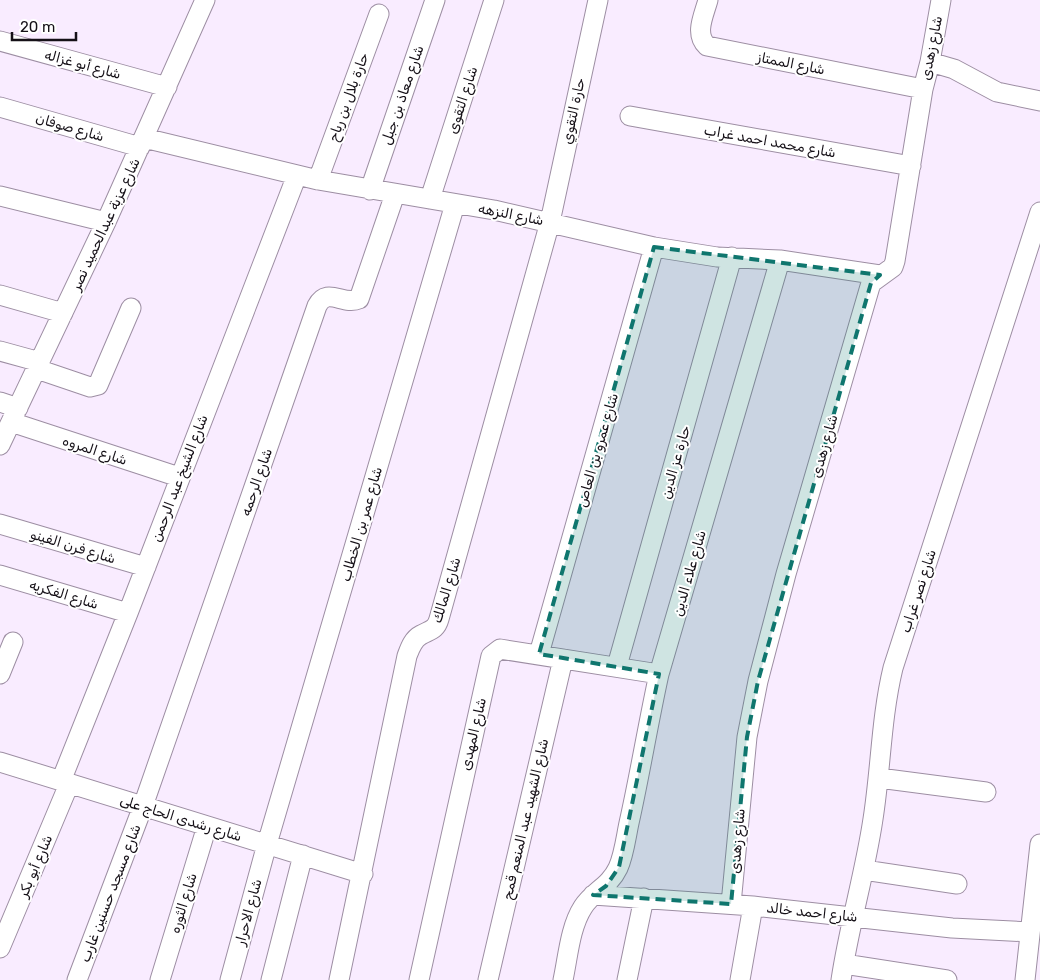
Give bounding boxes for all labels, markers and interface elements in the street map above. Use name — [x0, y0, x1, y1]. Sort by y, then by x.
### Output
scale bar — [12, 10, 76, 42]
street label: شارع زهدى — [917, 14, 948, 82]
text: 20 m — [20, 18, 55, 36]
street label: شارع معاذ بن جبل — [377, 43, 429, 148]
street label: شارع أبو غزاله — [42, 46, 123, 85]
street label: شارع الممتاز — [754, 48, 826, 80]
street label: حارة بلال بن رباح — [325, 50, 374, 145]
street label: شارع التقوى — [444, 64, 483, 137]
street label: حارة التقوي — [558, 76, 590, 146]
street label: شارع صوفان — [33, 110, 106, 147]
street label: شارع محمد احمد غراب — [702, 122, 837, 163]
street label: شارع عزبة عبدالحميد نصر — [67, 155, 146, 295]
street label: شارع النزهه — [476, 200, 545, 231]
street label: شارع عمرو بن العاص — [573, 391, 624, 510]
street label: شارع الشيخ عبد الرحمن — [147, 412, 213, 545]
street label: شارع زهدى — [807, 412, 844, 480]
street label: حارة عز الدين — [657, 423, 694, 501]
street label: شارع المروه — [60, 432, 129, 471]
street label: شارع الرحمه — [237, 446, 278, 519]
street label: شارع عمر بن الخطاب — [337, 465, 388, 584]
street label: شارع فرن الفينو — [28, 525, 118, 569]
street label: شارع علاء الدين — [669, 528, 712, 619]
street label: شارع نصر غراب — [897, 547, 942, 636]
street label: شارع المالك — [428, 555, 467, 626]
street label: شارع الفكريه — [27, 576, 100, 615]
street label: شارع المهدى — [457, 696, 492, 773]
street label: شارع الشهيد عبد المنعم قمح — [499, 737, 554, 902]
street label: شارع رشدى الحاج على — [117, 792, 244, 847]
street label: شارع زهدى — [726, 808, 751, 874]
street label: شارع مسجد حسنين غارب — [76, 822, 147, 965]
street label: شارع أبو بكر — [14, 832, 58, 902]
street label: شارع الثوره — [166, 871, 203, 936]
street label: شارع الاحرار — [231, 877, 267, 949]
street label: شارع احمد خالد — [765, 899, 858, 928]

